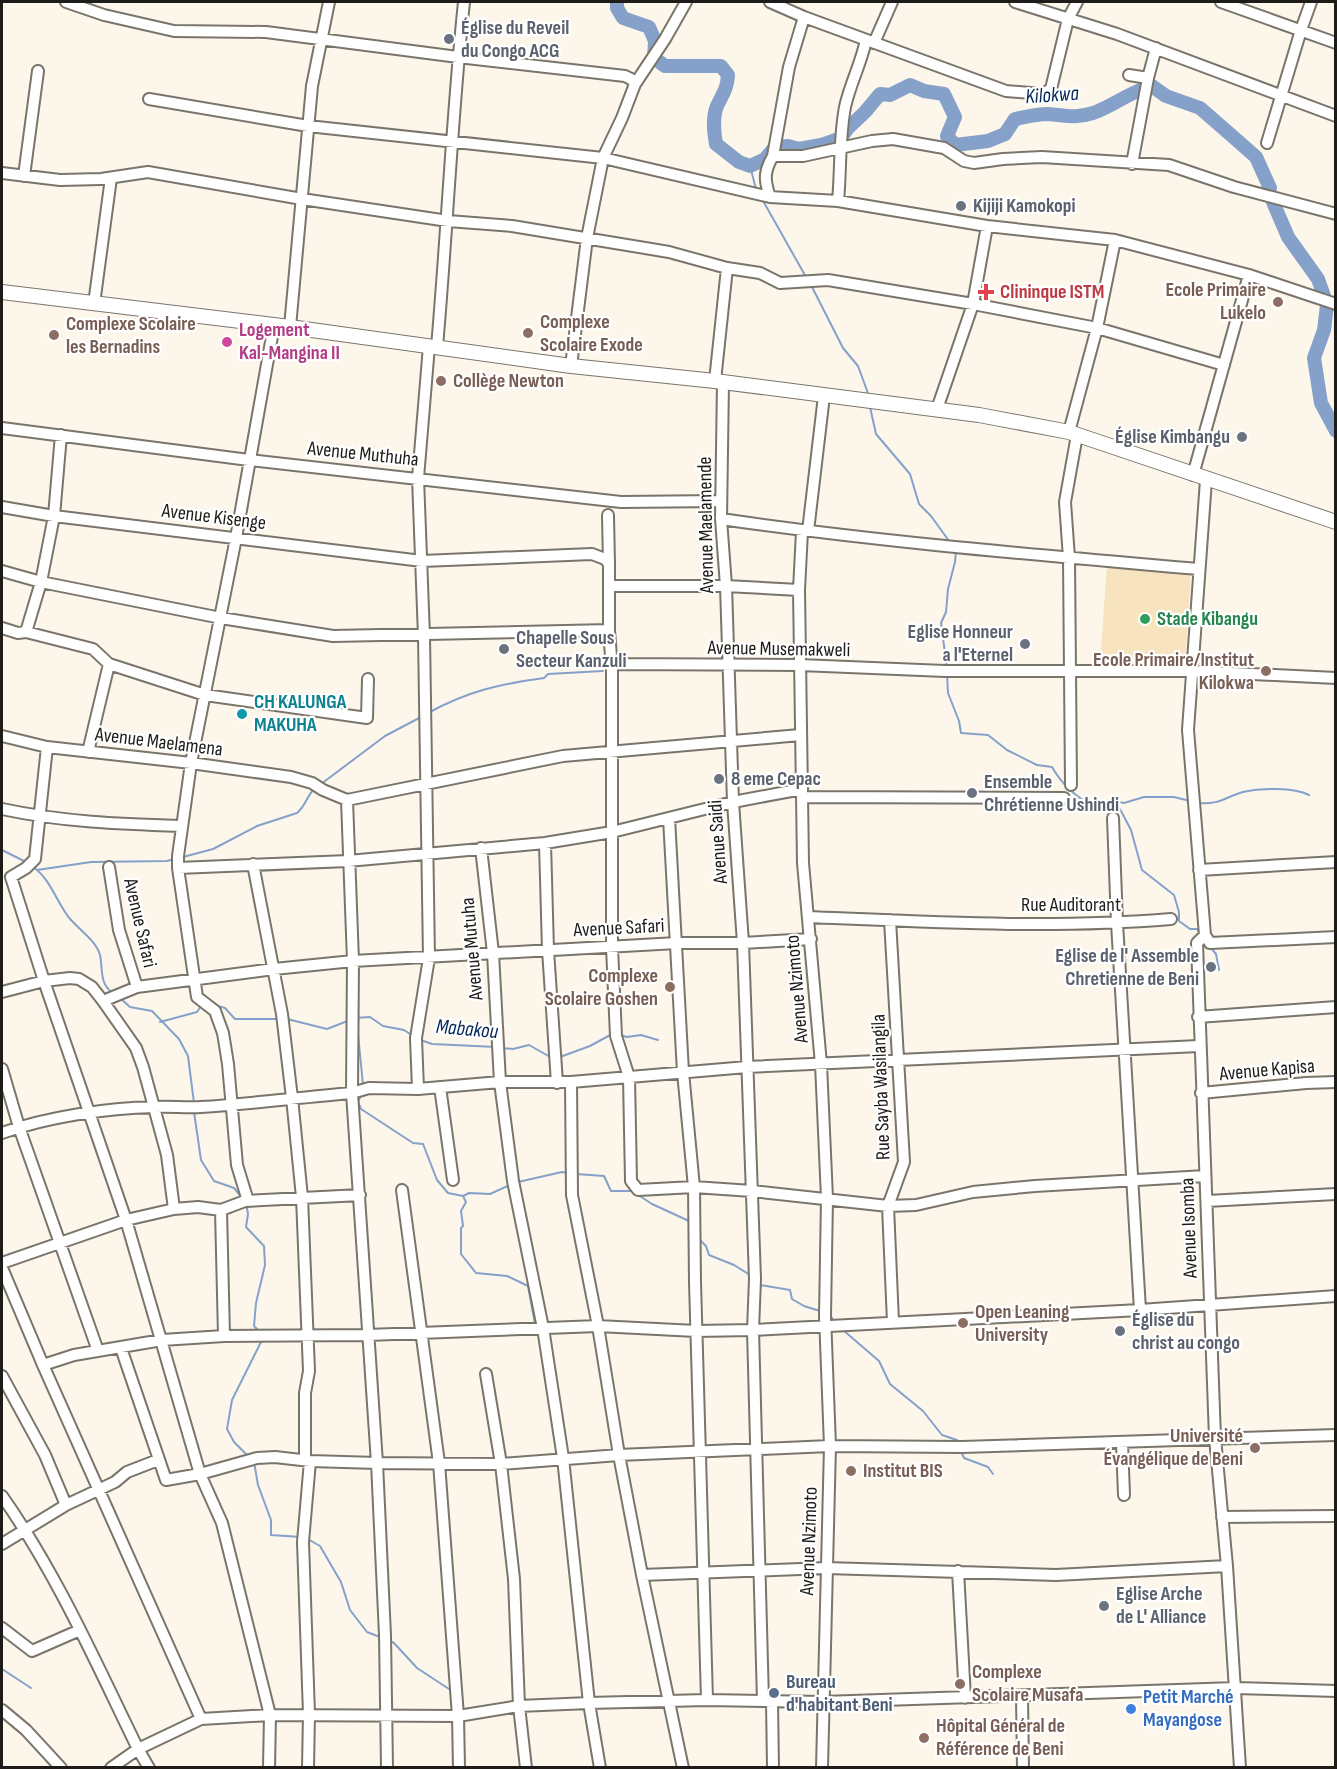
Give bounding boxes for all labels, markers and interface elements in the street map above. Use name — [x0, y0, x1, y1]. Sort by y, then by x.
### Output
place label: Église du Reveil du Congo ACG — [461, 16, 569, 63]
marker: Église du Reveil du Congo ACG — [442, 32, 456, 46]
water label: Kilokwa — [1024, 81, 1080, 109]
place label: Kijiji Kamokopi — [973, 194, 1075, 218]
marker: Kijiji Kamokopi — [954, 199, 968, 213]
place label: Ecole Primaire Lukelo — [1165, 278, 1266, 325]
place label: Clininque ISTM — [1000, 280, 1104, 304]
marker: Clininque ISTM — [977, 283, 995, 301]
marker: Ecole Primaire Lukelo — [1271, 295, 1285, 309]
place label: Complexe Scolaire Exode — [540, 310, 643, 357]
place label: Complexe Scolaire les Bernadins — [66, 312, 196, 359]
place label: Logement Kal-Mangina II — [239, 318, 340, 365]
marker: Complexe Scolaire Exode — [521, 326, 535, 340]
marker: Complexe Scolaire les Bernadins — [47, 328, 61, 342]
marker: Logement Kal-Mangina II — [220, 335, 234, 349]
place label: Collège Newton — [453, 369, 564, 393]
marker: Collège Newton — [434, 374, 448, 388]
place label: Église Kimbangu — [1115, 425, 1230, 449]
marker: Église Kimbangu — [1235, 430, 1249, 444]
street label: Avenue Muthuha — [305, 436, 420, 472]
street label: Avenue Maelamende — [693, 456, 719, 595]
street label: Avenue Kisenge — [160, 499, 267, 535]
place label: Stade Kibangu — [1157, 607, 1258, 631]
marker: Stade Kibangu — [1138, 612, 1152, 626]
place label: Eglise Honneur a l'Eternel — [908, 620, 1013, 667]
place label: Chapelle Sous Secteur Kanzuli — [516, 626, 627, 673]
street label: Avenue Musemakweli — [706, 636, 851, 662]
marker: Eglise Honneur a l'Eternel — [1018, 637, 1032, 651]
marker: Chapelle Sous Secteur Kanzuli — [497, 642, 511, 656]
place label: Ecole Primaire/Institut Kilokwa — [1093, 648, 1254, 695]
marker: Ecole Primaire/Institut Kilokwa — [1259, 664, 1273, 678]
place label: CH KALUNGA MAKUHA — [254, 690, 347, 737]
marker: CH KALUNGA MAKUHA — [235, 707, 249, 721]
street label: Avenue Maelamena — [93, 722, 224, 762]
place label: 8 eme Cepac — [731, 767, 821, 791]
place label: Ensemble Chrétienne Ushindi — [984, 770, 1119, 817]
marker: 8 eme Cepac — [712, 772, 726, 786]
marker: Ensemble Chrétienne Ushindi — [965, 786, 979, 800]
street label: Avenue Saidi — [703, 799, 733, 886]
street label: Avenue Safari — [118, 875, 162, 970]
street label: Rue Auditorant — [1021, 893, 1121, 917]
street label: Avenue Mutuha — [456, 897, 489, 1002]
street label: Avenue Safari — [572, 914, 665, 942]
street label: Avenue Nzimoto — [780, 934, 814, 1045]
place label: Eglise de l' Assemble Chretienne de Beni — [1055, 944, 1199, 991]
marker: Eglise de l' Assemble Chretienne de Beni — [1204, 960, 1218, 974]
place label: Complexe Scolaire Goshen — [545, 964, 658, 1011]
marker: Complexe Scolaire Goshen — [663, 980, 677, 994]
water label: Mabakou — [435, 1014, 500, 1044]
street label: Rue Sayba Wasilangila — [866, 1014, 896, 1160]
street label: Avenue Kapisa — [1217, 1054, 1316, 1086]
street label: Avenue Isomba — [1175, 1177, 1203, 1280]
place label: Open Leaning University — [975, 1300, 1070, 1347]
place label: Église du christ au congo — [1132, 1308, 1240, 1355]
marker: Open Leaning University — [956, 1316, 970, 1330]
marker: Église du christ au congo — [1113, 1324, 1127, 1338]
place label: Université Évangélique de Beni — [1103, 1424, 1243, 1471]
marker: Université Évangélique de Beni — [1248, 1441, 1262, 1455]
place label: Institut BIS — [863, 1459, 943, 1483]
marker: Institut BIS — [844, 1464, 858, 1478]
street label: Avenue Nzimoto — [795, 1486, 823, 1597]
place label: Eglise Arche de L' Alliance — [1116, 1582, 1206, 1629]
marker: Eglise Arche de L' Alliance — [1097, 1599, 1111, 1613]
place label: Complexe Scolaire Musafa — [972, 1660, 1084, 1707]
place label: Bureau d'habitant Beni — [786, 1670, 893, 1717]
marker: Complexe Scolaire Musafa — [953, 1677, 967, 1691]
place label: Petit Marché Mayangose — [1143, 1685, 1234, 1732]
marker: Bureau d'habitant Beni — [767, 1686, 781, 1700]
marker: Petit Marché Mayangose — [1124, 1702, 1138, 1716]
place label: Hôpital Général de Référence de Beni — [936, 1714, 1065, 1761]
marker: Hôpital Général de Référence de Beni — [917, 1731, 931, 1745]

